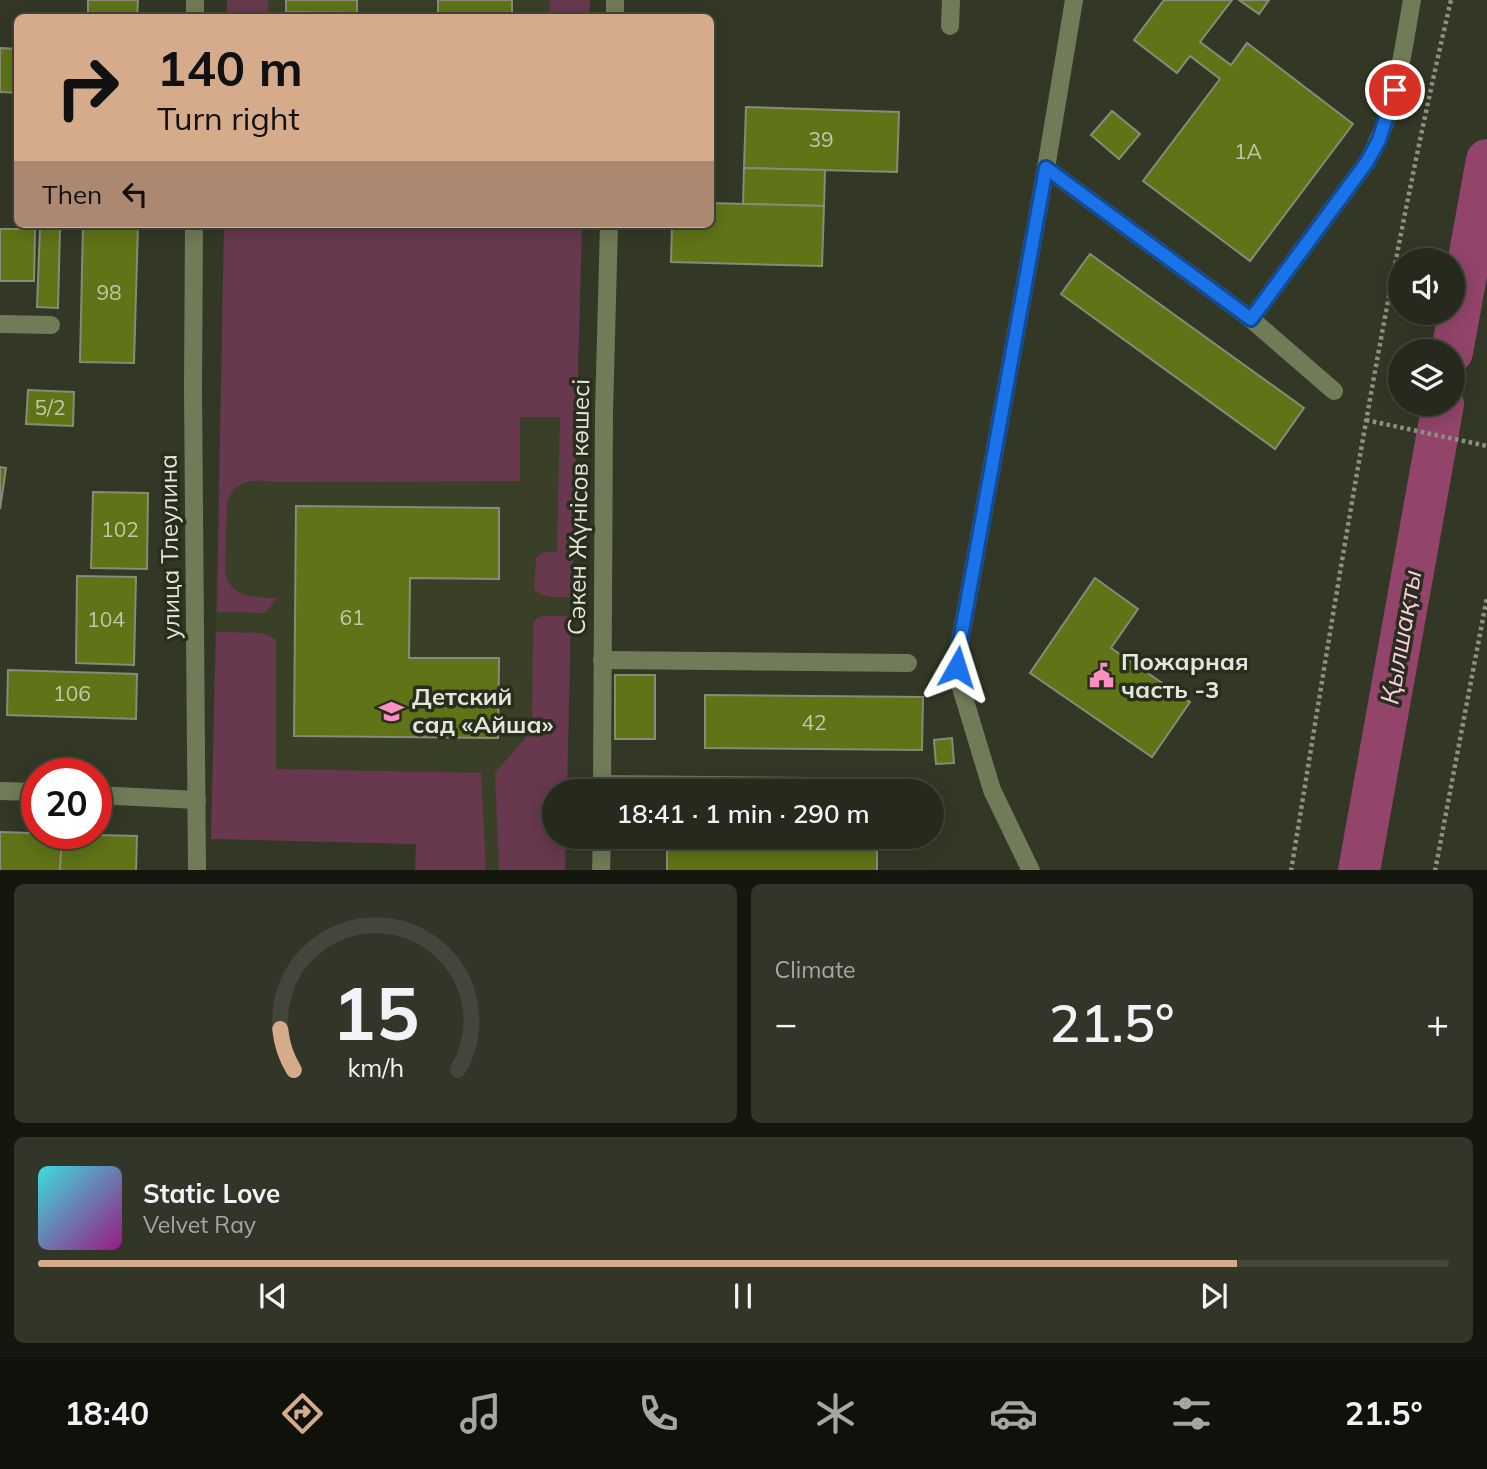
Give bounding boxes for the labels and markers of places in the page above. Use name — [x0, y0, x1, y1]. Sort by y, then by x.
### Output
pin — [1365, 60, 1425, 120]
place label: Пожарная часть -3 — [1121, 646, 1249, 704]
public building icon: Пожарная часть -3 — [1087, 662, 1115, 690]
place label: Детский сад «Айша» — [412, 681, 554, 739]
school or university icon: Детский сад «Айша» — [378, 697, 406, 725]

